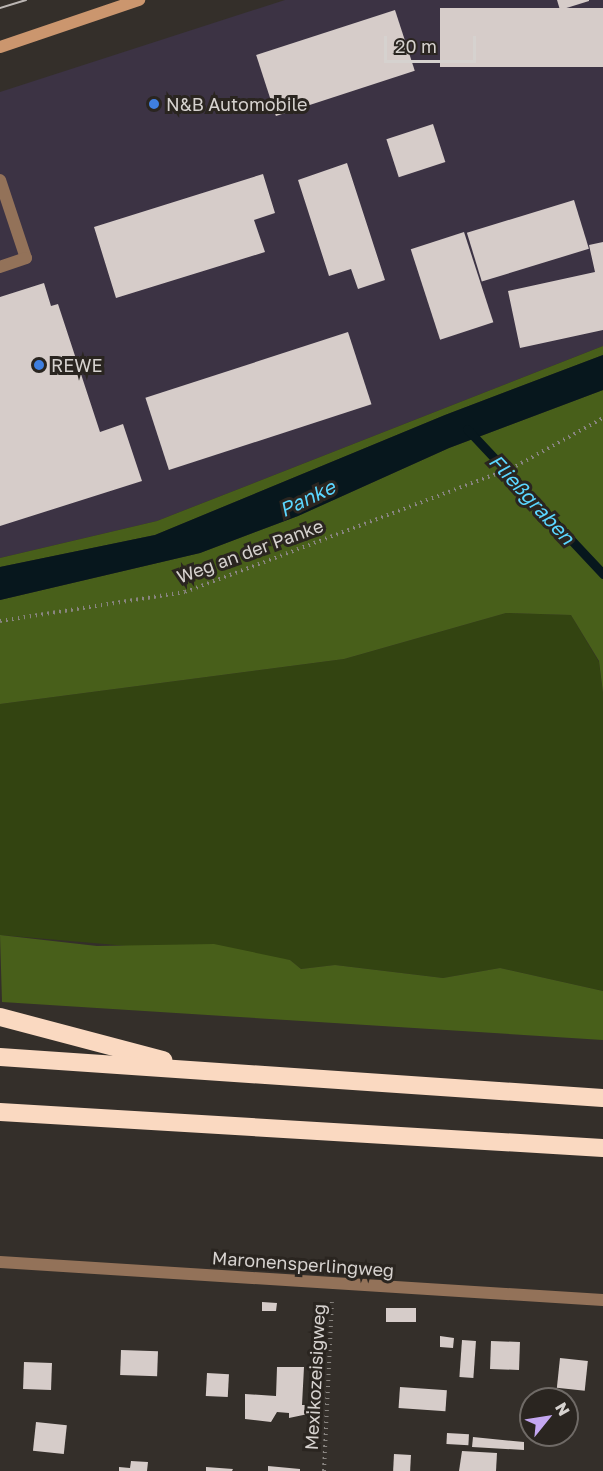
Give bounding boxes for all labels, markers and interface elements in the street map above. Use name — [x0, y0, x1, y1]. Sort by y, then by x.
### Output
scale bar — [387, 24, 478, 62]
text: 20 m — [395, 35, 437, 57]
place label: N&B Automobile — [166, 93, 308, 115]
marker: N&B Automobile — [147, 97, 161, 111]
place label: REWE — [51, 354, 102, 376]
marker: REWE — [32, 358, 46, 372]
water label: Fließgraben — [484, 449, 580, 549]
water label: Panke — [275, 474, 339, 522]
street label: Weg an der Panke — [174, 514, 326, 588]
street label: Maronensperlingweg — [211, 1247, 395, 1281]
street label: Mexikozeisigweg — [300, 1303, 330, 1451]
north arrow — [519, 1387, 579, 1447]
text: N — [551, 1399, 575, 1419]

